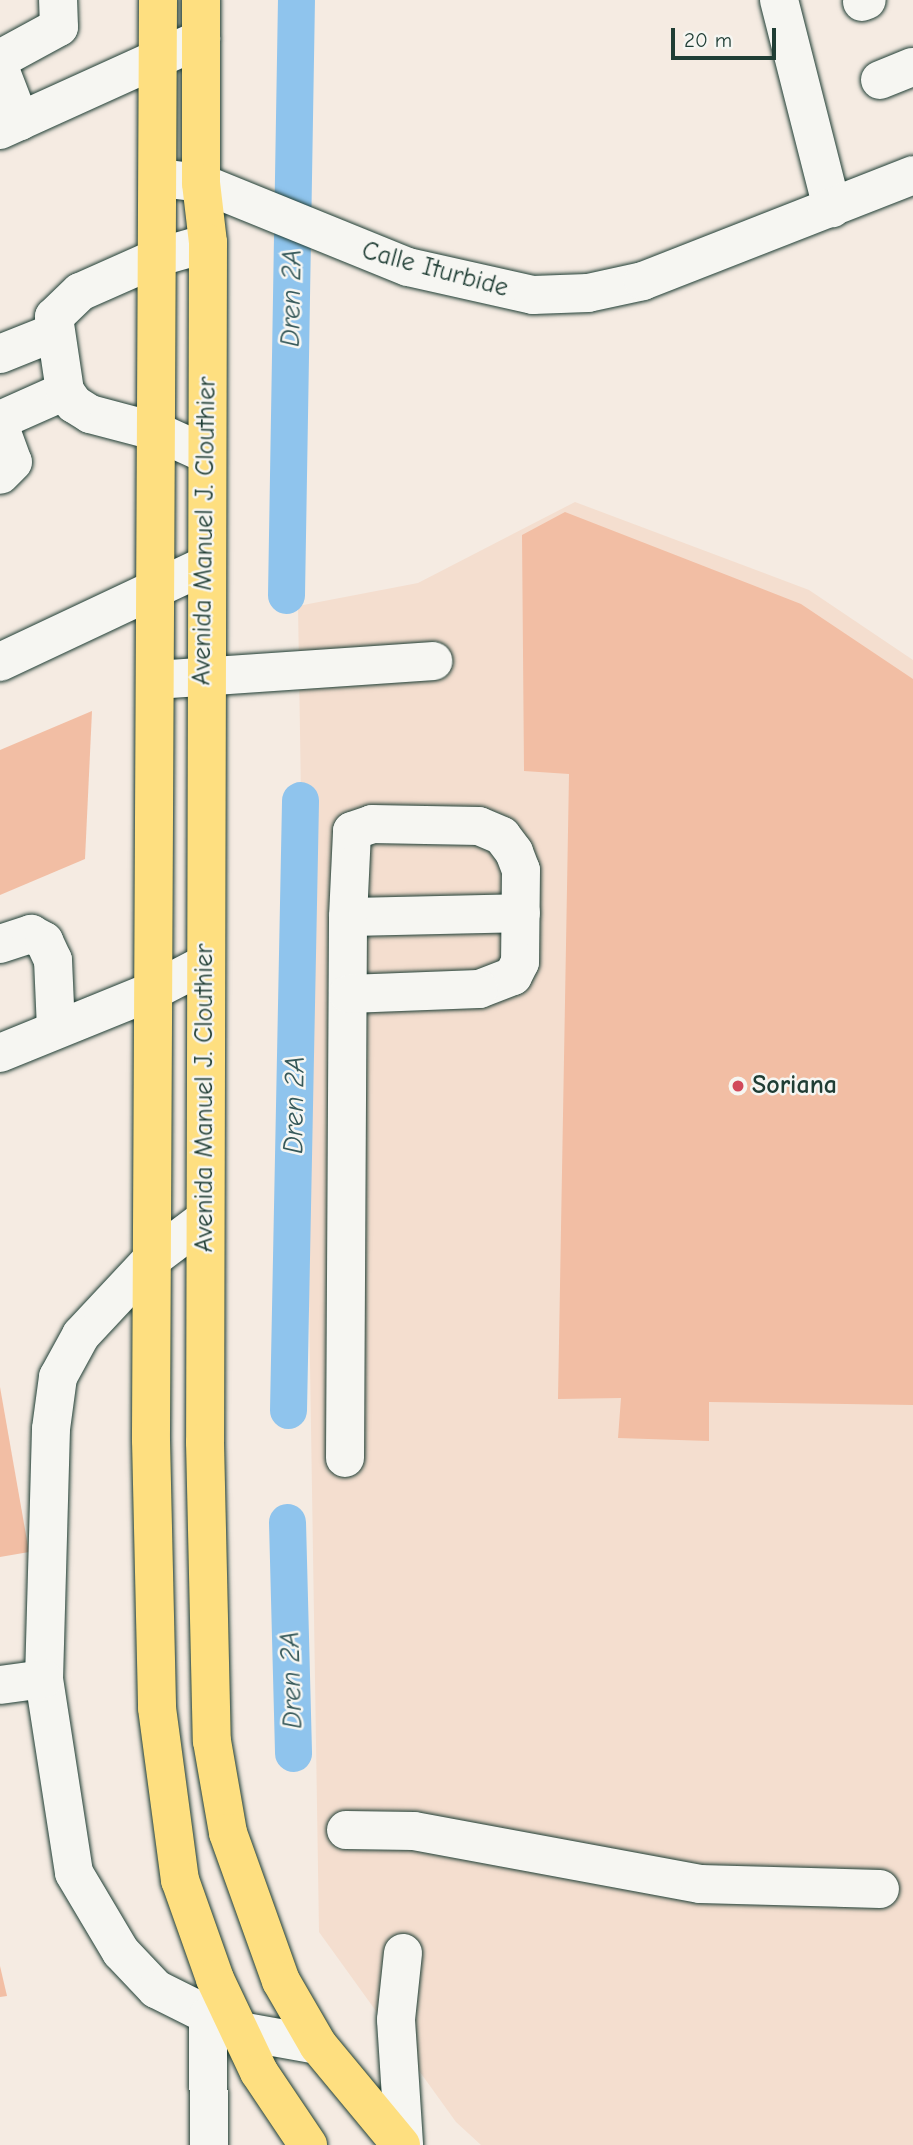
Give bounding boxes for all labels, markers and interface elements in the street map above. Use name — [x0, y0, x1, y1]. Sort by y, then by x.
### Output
scale bar — [675, 14, 780, 58]
text: 20 m — [684, 28, 732, 52]
street label: Calle Iturbide — [358, 235, 512, 305]
water label: Dren 2A — [273, 249, 309, 347]
street label: Avenida Manuel J. Clouthier — [187, 376, 223, 686]
street label: Avenida Manuel J. Clouthier — [189, 944, 221, 1252]
water label: Dren 2A — [276, 1056, 312, 1154]
place label: Soriana — [752, 1070, 837, 1102]
marker: Soriana — [730, 1078, 746, 1094]
water label: Dren 2A — [273, 1630, 309, 1730]

